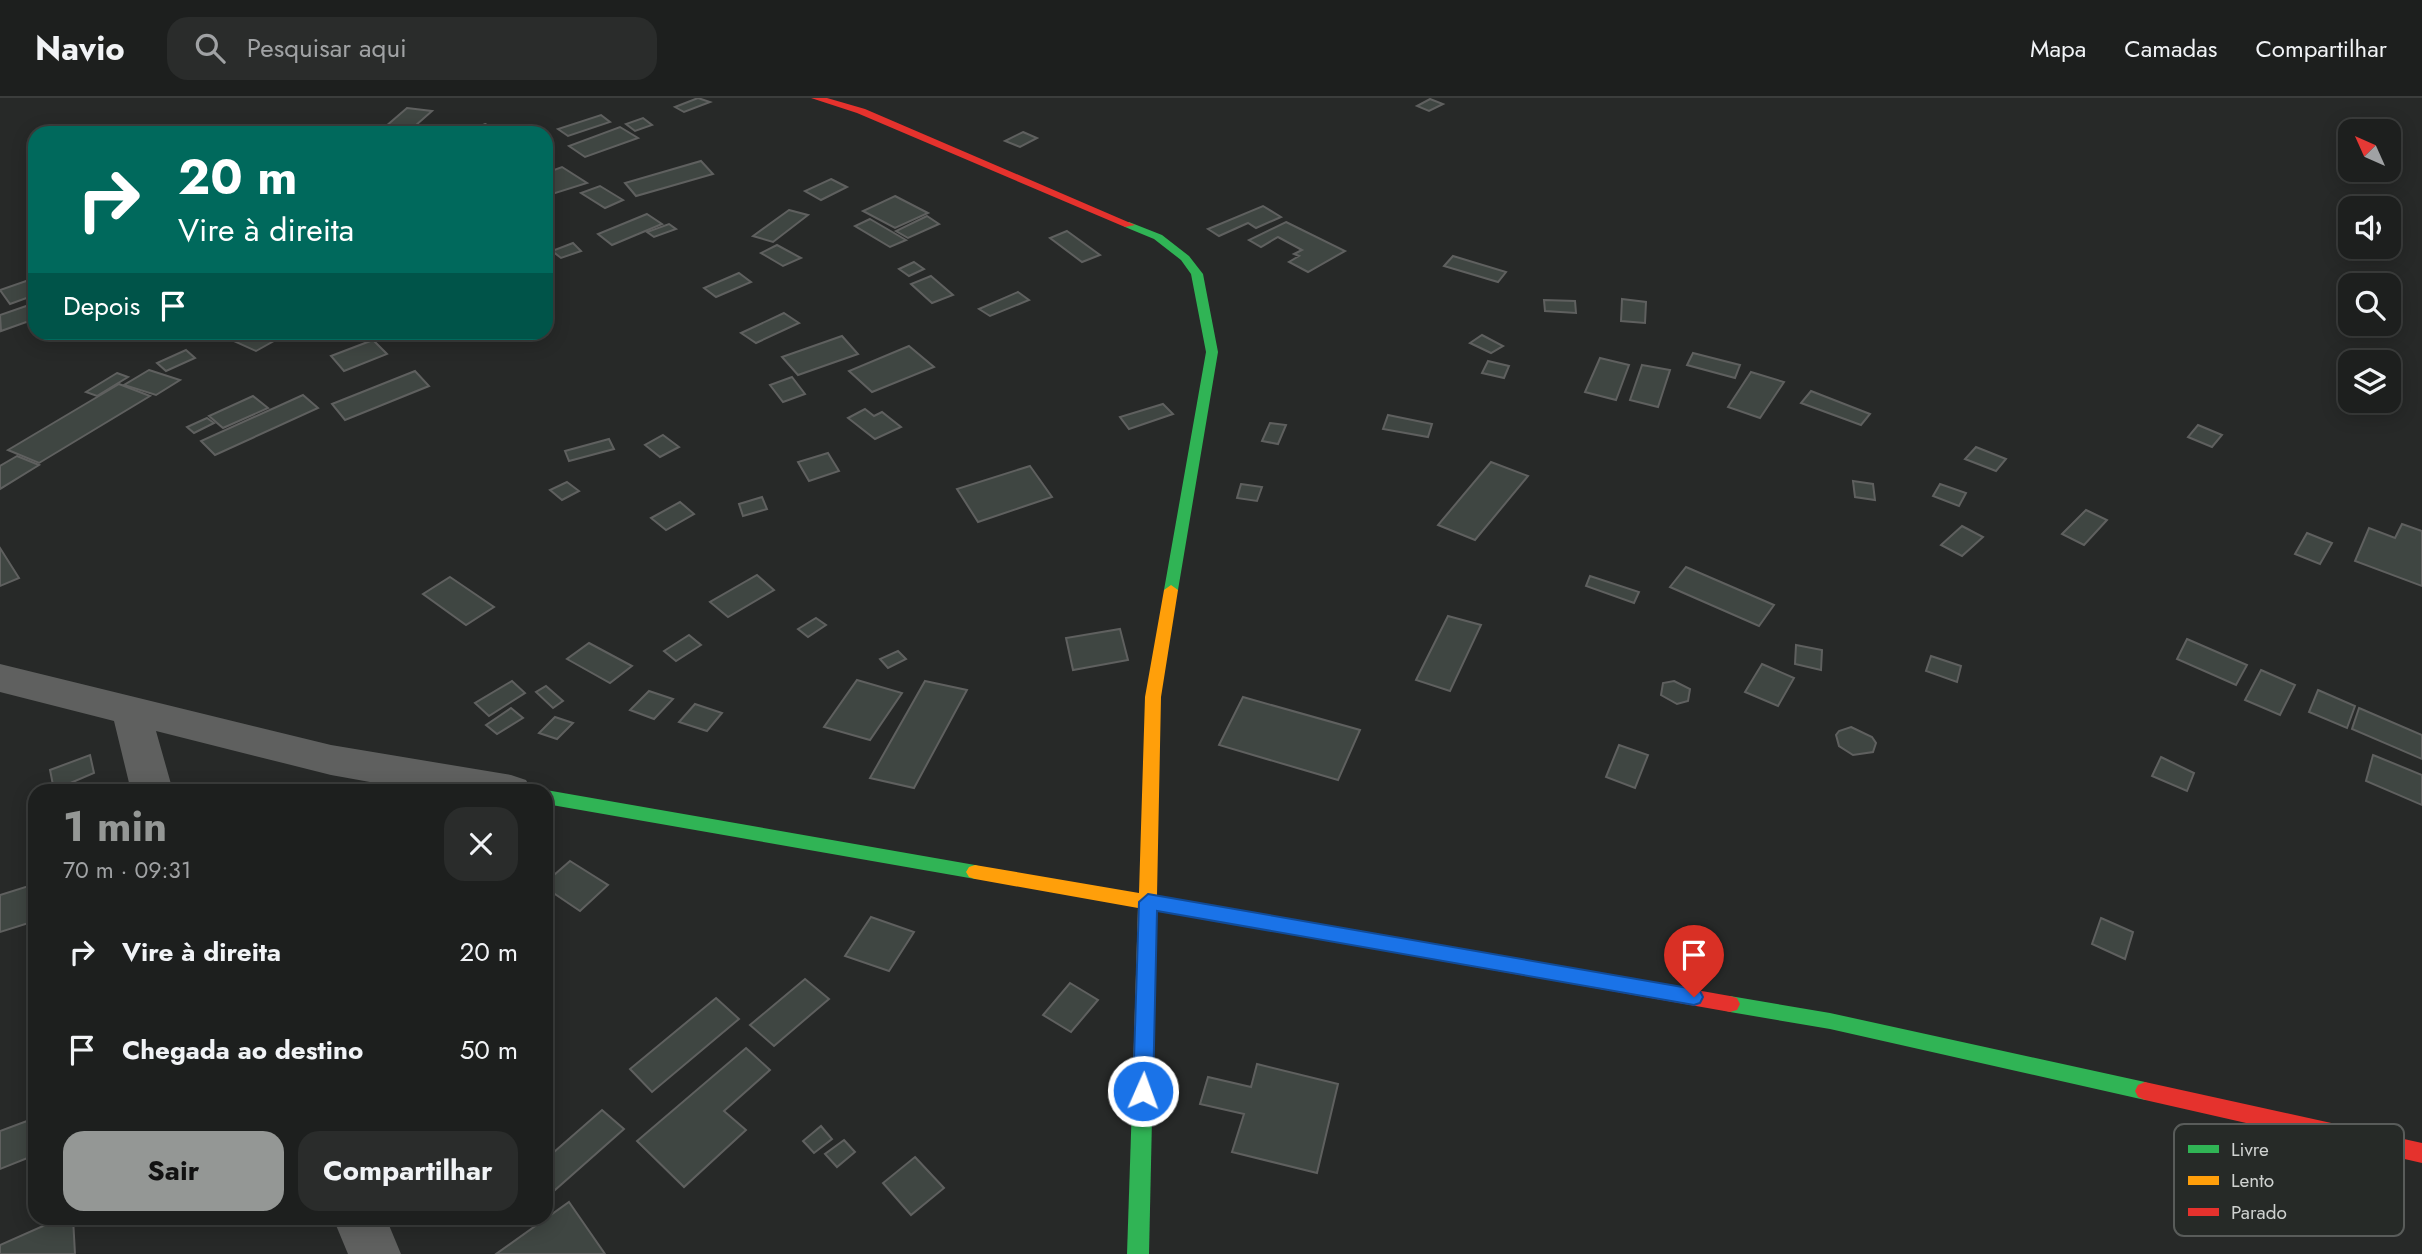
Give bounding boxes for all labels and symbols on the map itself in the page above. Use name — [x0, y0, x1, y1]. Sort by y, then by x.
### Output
north arrow — [2338, 119, 2401, 182]
pin — [1664, 925, 1724, 997]
position arrow — [1106, 1054, 1180, 1128]
legend — [2174, 1124, 2404, 1236]
text: Livre — [2231, 1136, 2269, 1163]
text: Lento — [2231, 1167, 2274, 1194]
text: Parado — [2231, 1199, 2287, 1226]

